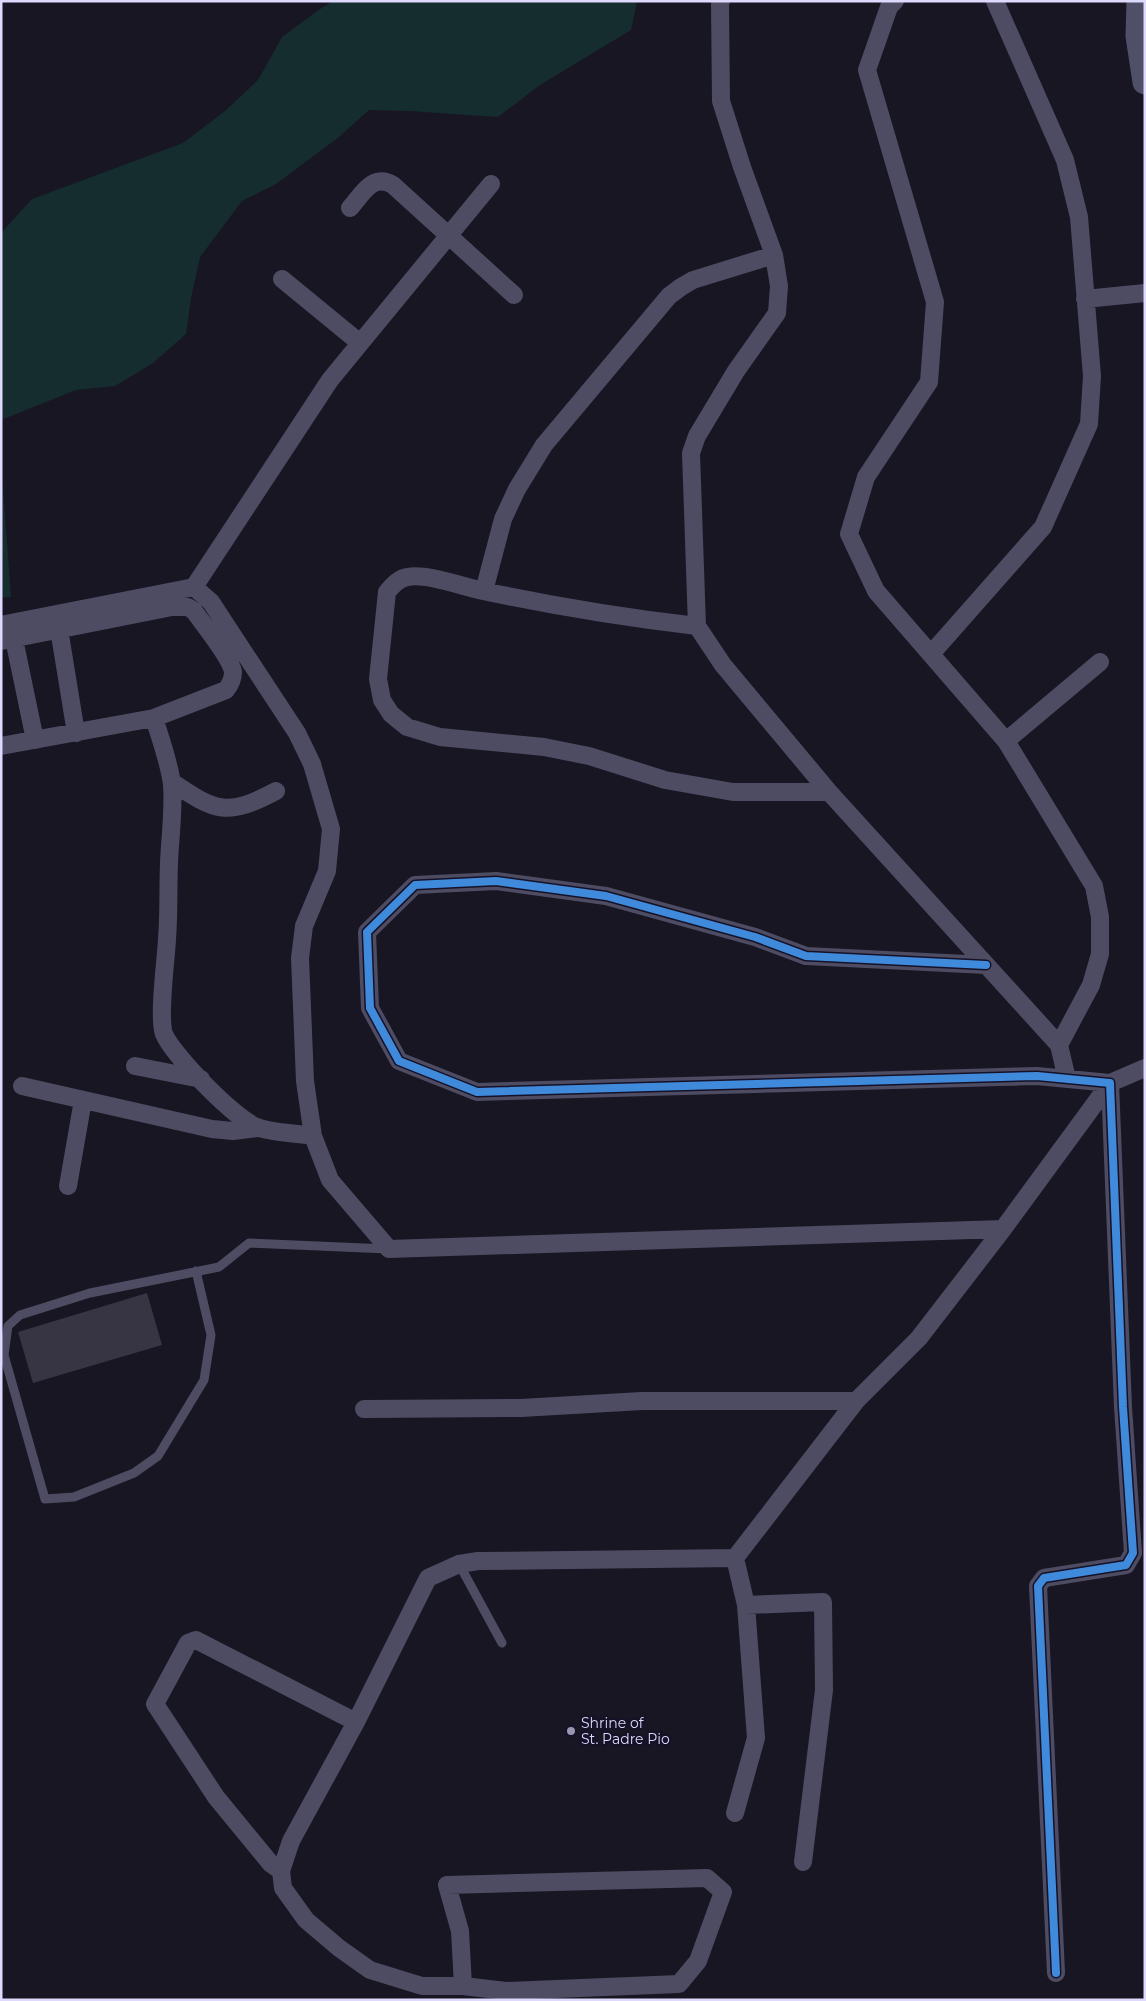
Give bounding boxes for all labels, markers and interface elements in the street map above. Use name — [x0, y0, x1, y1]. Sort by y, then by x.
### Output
place label: Shrine of St. Padre Pio — [581, 1714, 670, 1748]
marker: Shrine of St. Padre Pio — [565, 1725, 577, 1737]

